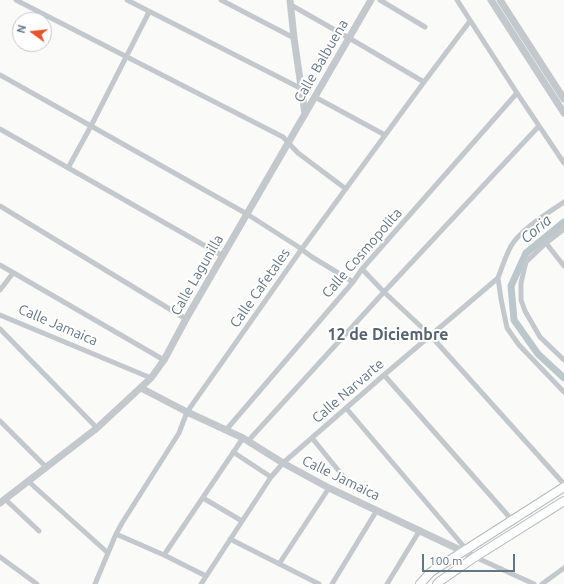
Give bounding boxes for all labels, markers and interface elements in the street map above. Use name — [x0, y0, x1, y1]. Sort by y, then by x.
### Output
north arrow — [12, 12, 52, 52]
street label: Calle Balbuena — [290, 17, 352, 105]
text: N — [15, 24, 28, 35]
street label: Calle Cosmopolita — [318, 205, 406, 301]
water label: Coria — [517, 211, 555, 247]
street label: Calle Lagunilla — [167, 232, 227, 318]
street label: Calle Cafetales — [226, 245, 294, 331]
street label: Calle Jamaica — [16, 301, 100, 349]
district label: 12 de Diciembre — [327, 325, 449, 345]
street label: Calle Narvarte — [309, 355, 387, 427]
street label: Calle Jamaica — [299, 452, 383, 504]
scale bar — [424, 546, 517, 572]
text: 100 m — [429, 554, 462, 567]

